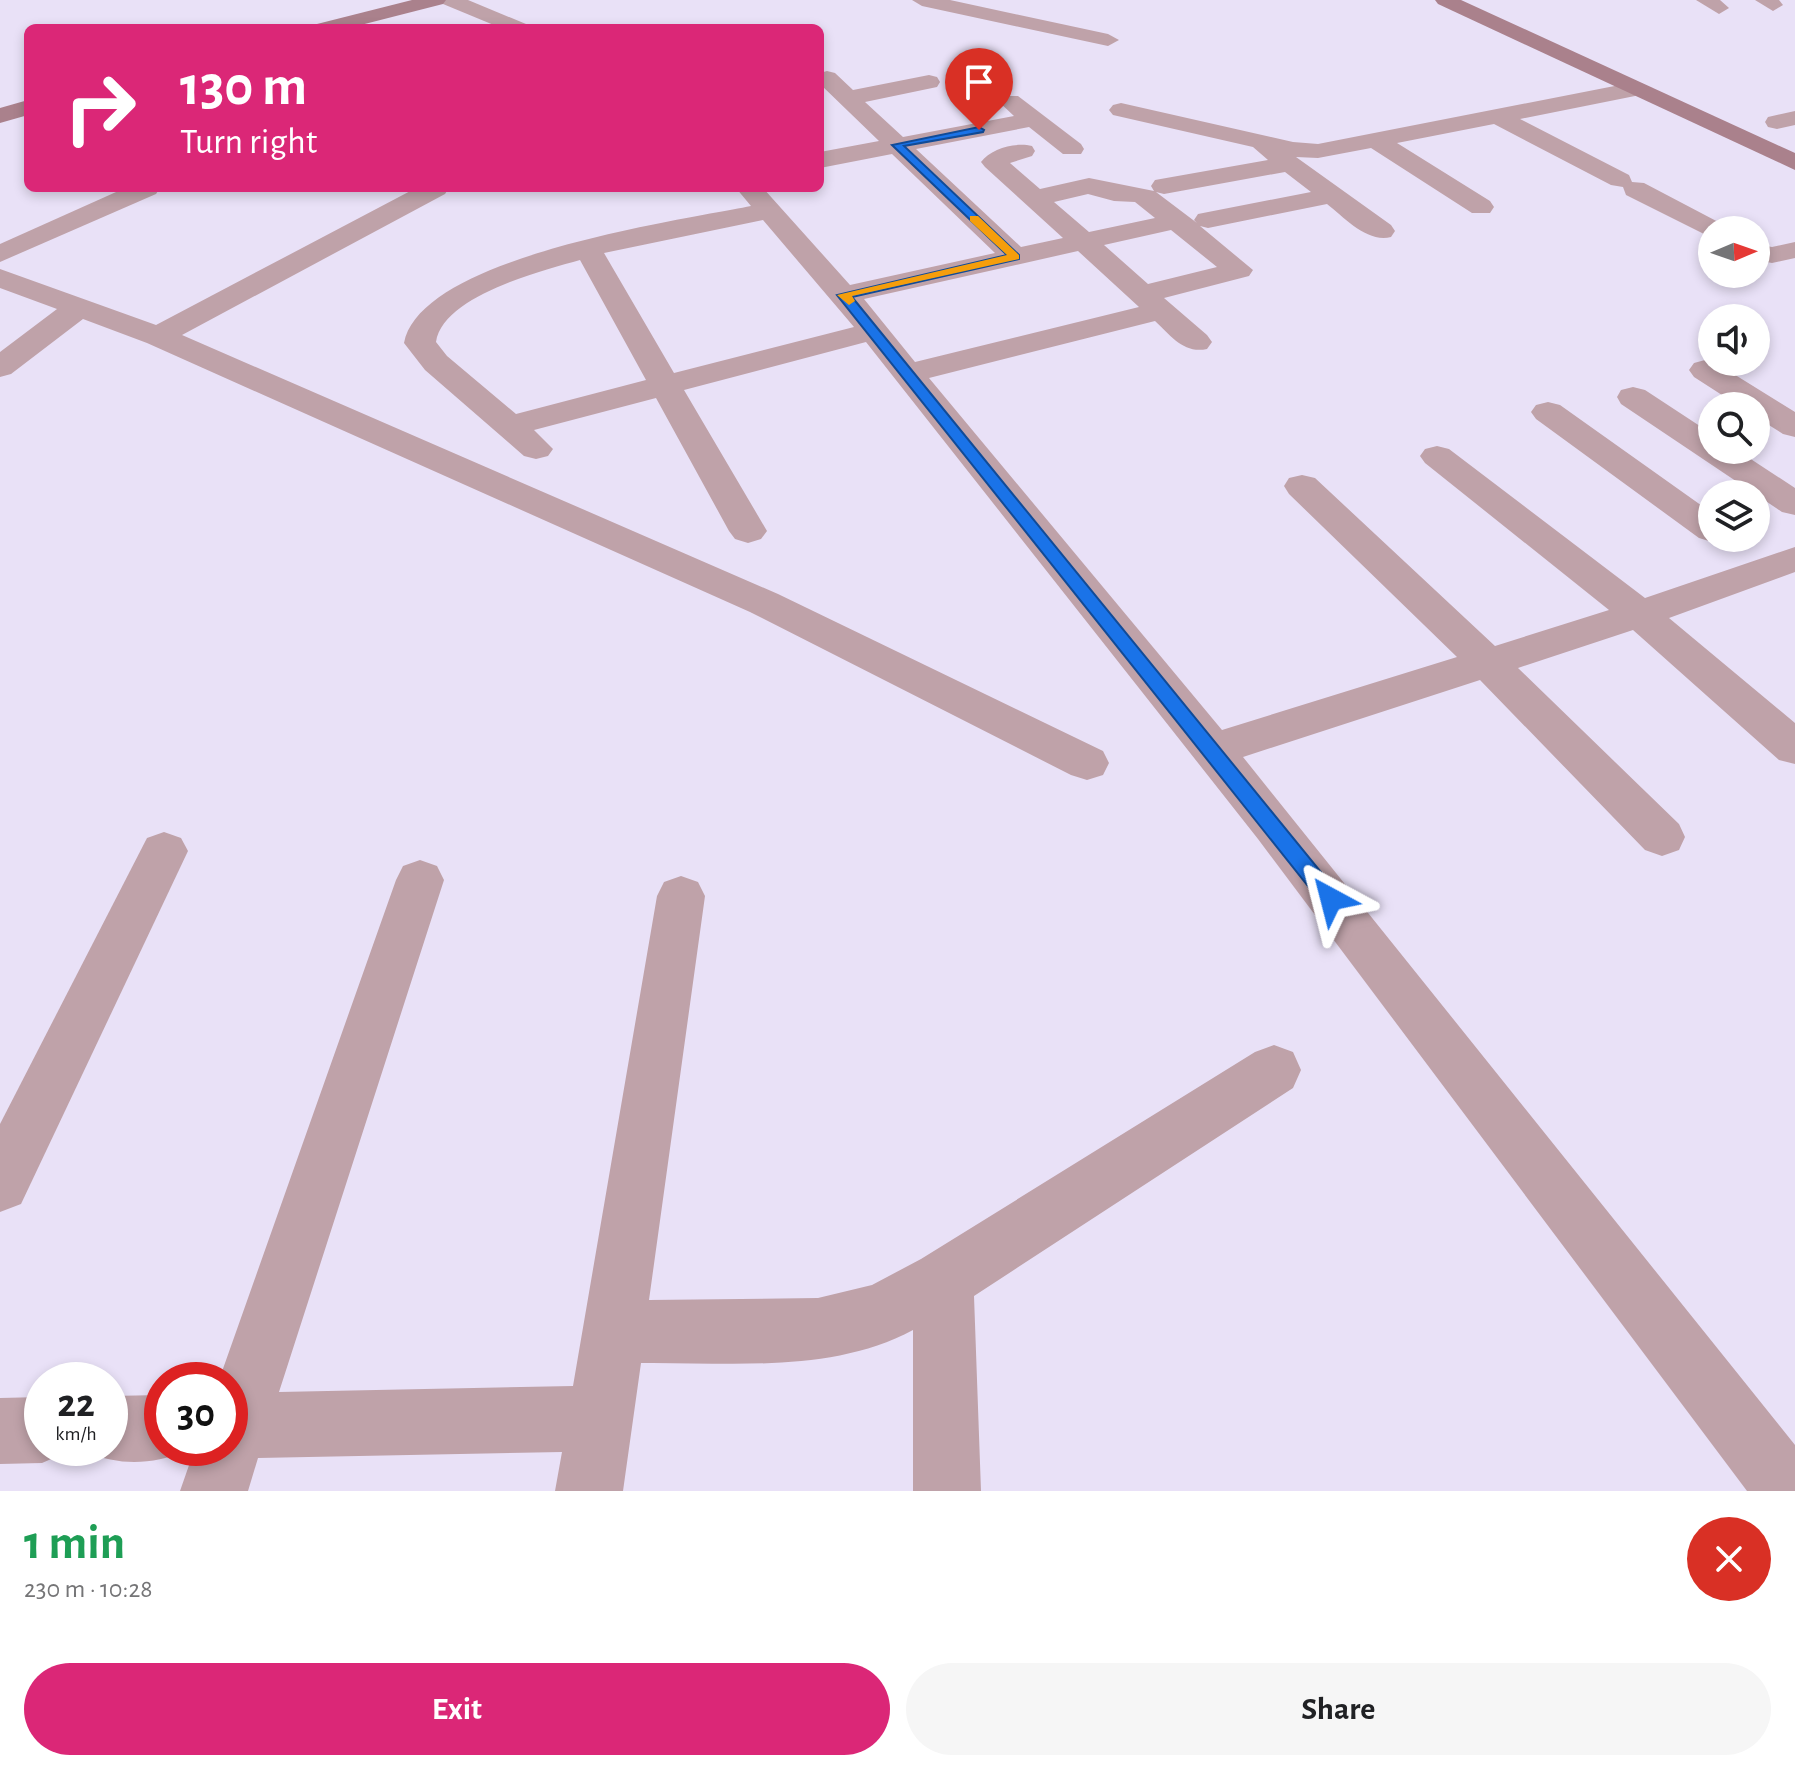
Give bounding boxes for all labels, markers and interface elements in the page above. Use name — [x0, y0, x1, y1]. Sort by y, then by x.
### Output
pin — [945, 48, 1013, 130]
icon: right — [48, 56, 152, 160]
text: 130 m — [180, 59, 307, 115]
icon: arrive — [957, 60, 1001, 104]
text: Turn right — [180, 124, 317, 160]
north arrow — [1698, 216, 1770, 288]
map controls — [1698, 216, 1770, 552]
button: sound — [1698, 304, 1770, 376]
button: search — [1698, 392, 1770, 464]
button: layers — [1698, 480, 1770, 552]
position arrow — [1289, 857, 1373, 941]
speed limit sign: 30 — [144, 1362, 248, 1466]
text: 22 — [57, 1384, 95, 1424]
text: km/h — [55, 1424, 97, 1444]
button: close — [1687, 1517, 1771, 1601]
text: 1 min — [24, 1520, 125, 1568]
text: 230 m · 10:28 — [24, 1576, 153, 1602]
button: Exit — [24, 1663, 890, 1755]
button: Share — [906, 1663, 1771, 1755]

